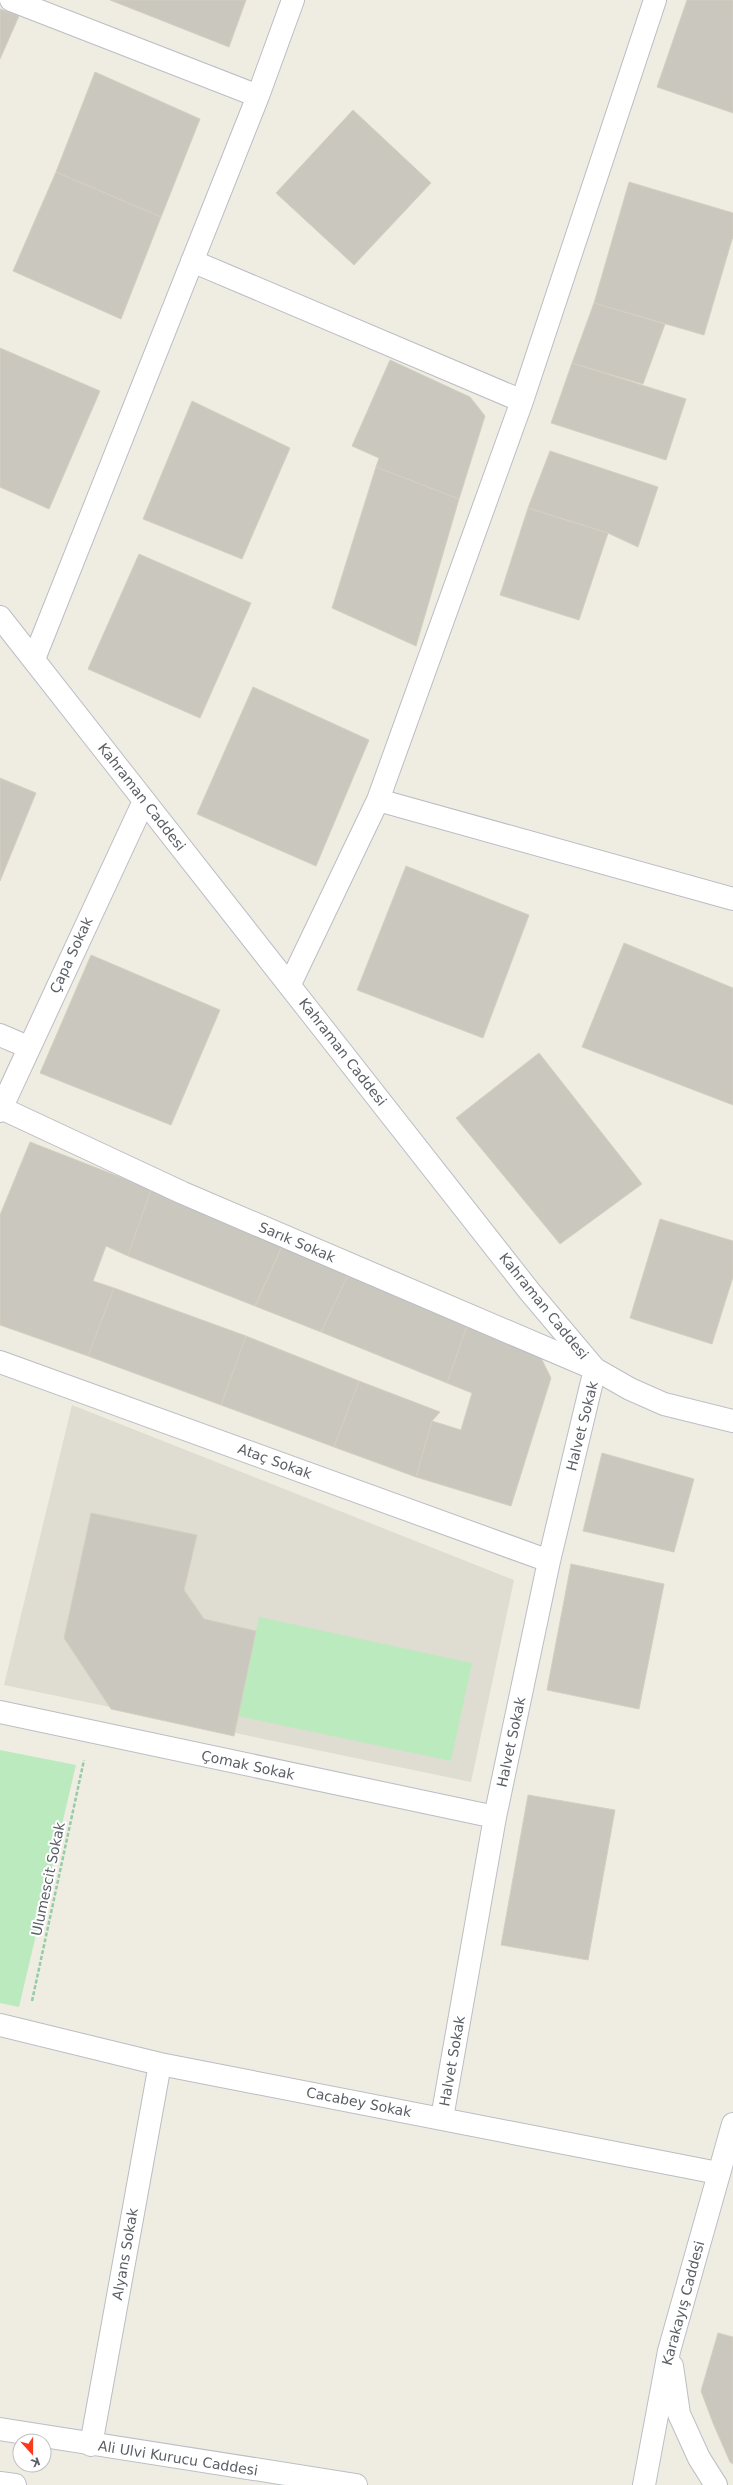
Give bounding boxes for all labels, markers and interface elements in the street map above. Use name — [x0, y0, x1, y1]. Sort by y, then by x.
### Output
street label: Kahraman Caddesi — [95, 740, 189, 854]
street label: Çapa Sokak — [46, 914, 96, 996]
street label: Kahraman Caddesi — [296, 995, 390, 1109]
street label: Sarık Sokak — [256, 1219, 339, 1266]
street label: Kahraman Caddesi — [496, 1250, 592, 1362]
street label: Halvet Sokak — [563, 1379, 601, 1472]
street label: Ataç Sokak — [236, 1440, 315, 1482]
street label: Halvet Sokak — [494, 1695, 529, 1789]
street label: Çomak Sokak — [200, 1747, 297, 1783]
street label: Ulumescit Sokak — [28, 1820, 68, 1937]
street label: Halvet Sokak — [436, 2014, 468, 2108]
street label: Cacabey Sokak — [305, 2084, 414, 2120]
street label: Alyans Sokak — [109, 2206, 141, 2301]
street label: Karakayış Caddesi — [659, 2239, 707, 2367]
north arrow — [12, 2433, 52, 2473]
street label: Ali Ulvi Kurucu Caddesi — [97, 2437, 259, 2479]
text: K — [29, 2454, 42, 2470]

